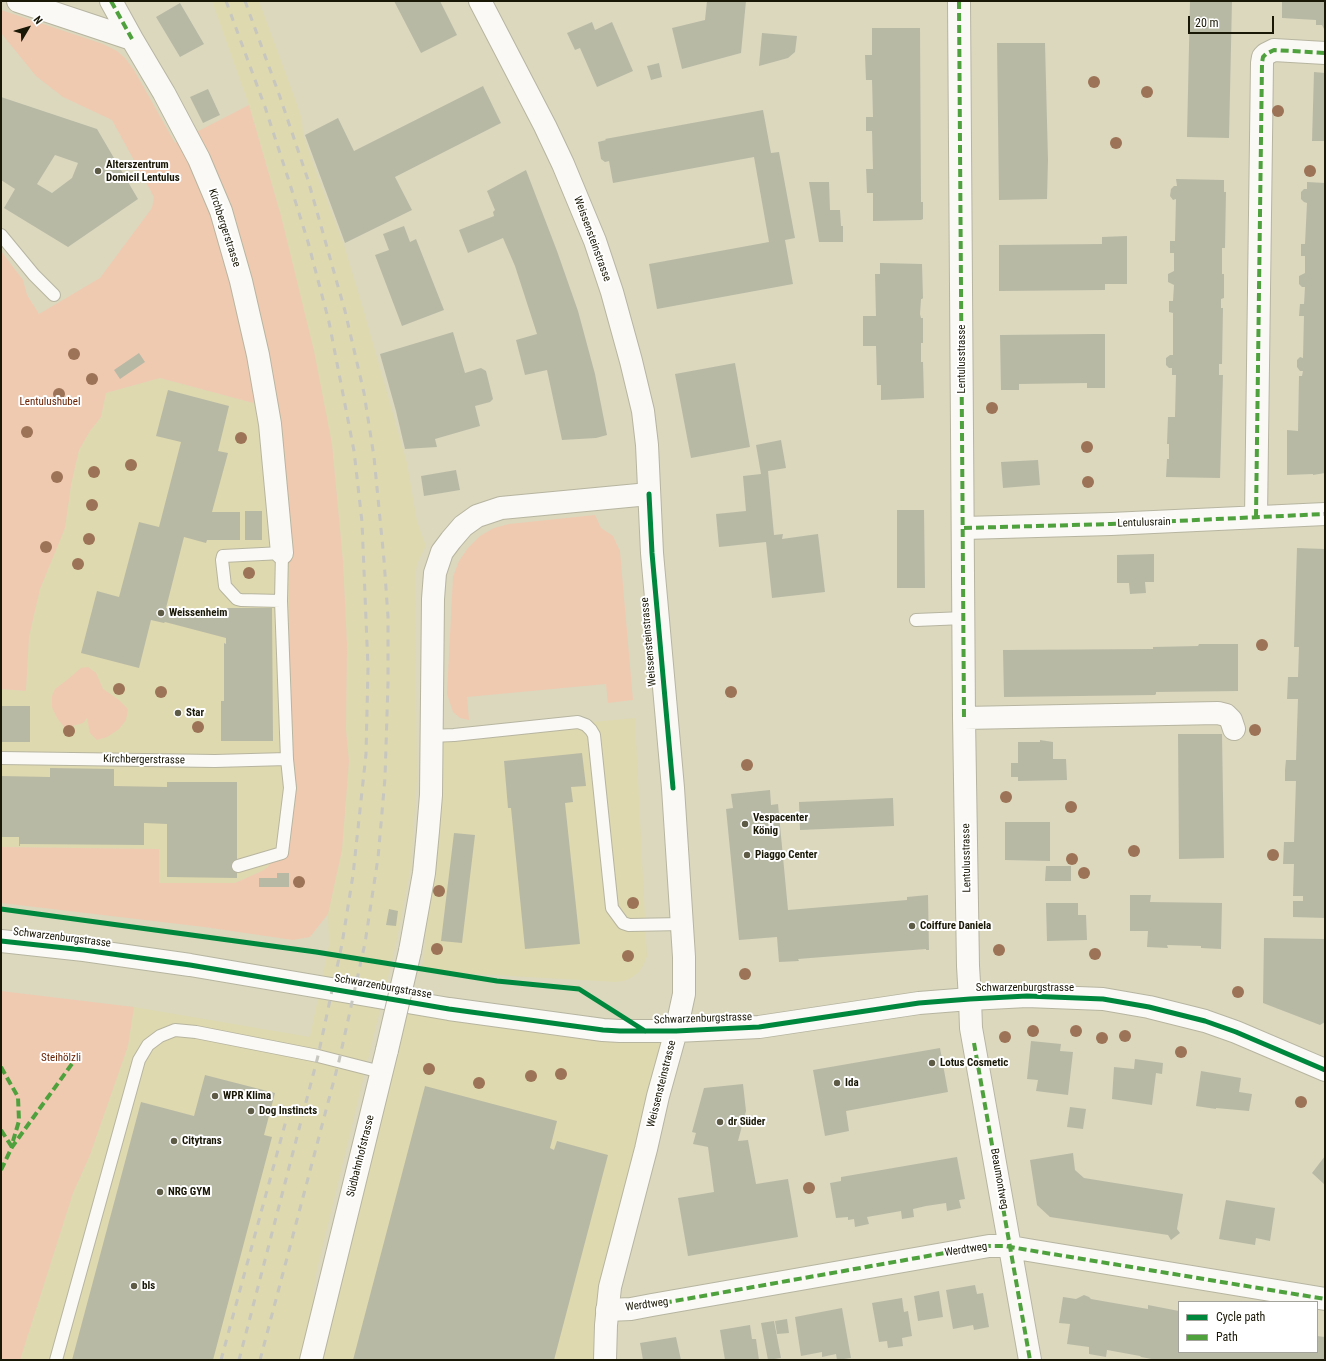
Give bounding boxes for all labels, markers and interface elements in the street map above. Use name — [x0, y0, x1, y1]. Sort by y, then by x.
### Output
north arrow — [8, 8, 48, 48]
scale bar — [1190, 8, 1276, 34]
text: N — [31, 14, 45, 27]
text: 20 m — [1195, 16, 1219, 30]
place label: Alterszentrum Domicil Lentulus — [106, 158, 180, 184]
marker: Alterszentrum Domicil Lentulus — [93, 166, 103, 176]
street label: Kirchbergerstrasse — [205, 187, 243, 269]
street label: Weissensteinstrasse — [570, 195, 614, 283]
street label: Lentulusstrasse — [955, 324, 969, 394]
park label: Lentulushubel — [20, 395, 80, 409]
street label: Lentulusrain — [1117, 515, 1171, 531]
street label: Weissensteinstrasse — [639, 597, 659, 687]
place label: Weissenheim — [169, 606, 227, 620]
marker: Weissenheim — [156, 608, 166, 618]
place label: Star — [186, 706, 204, 720]
marker: Star — [173, 708, 183, 718]
street label: Kirchbergerstrasse — [103, 753, 185, 767]
place label: Vespacenter König — [753, 811, 808, 837]
marker: Vespacenter König — [740, 819, 750, 829]
street label: Lentulusstrasse — [960, 823, 974, 893]
place label: Piaggo Center — [755, 848, 818, 862]
marker: Piaggo Center — [742, 850, 752, 860]
place label: Coiffure Daniela — [920, 919, 991, 933]
marker: Coiffure Daniela — [907, 921, 917, 931]
street label: Schwarzenburgstrasse — [12, 925, 112, 951]
street label: Schwarzenburgstrasse — [333, 972, 433, 1002]
street label: Schwarzenburgstrasse — [976, 981, 1074, 995]
street label: Schwarzenburgstrasse — [654, 1011, 752, 1027]
street label: Weissensteinstrasse — [645, 1039, 679, 1129]
park label: Steihölzli — [41, 1051, 81, 1065]
place label: Lotus Cosmetic — [940, 1056, 1008, 1070]
marker: Lotus Cosmetic — [927, 1058, 937, 1068]
place label: Ida — [845, 1076, 859, 1090]
marker: Ida — [832, 1078, 842, 1088]
place label: WPR Klima — [223, 1089, 271, 1103]
marker: WPR Klima — [210, 1091, 220, 1101]
place label: Dog Instincts — [259, 1104, 317, 1118]
marker: Dog Instincts — [246, 1106, 256, 1116]
street label: Südbahnhofstrasse — [344, 1114, 378, 1198]
place label: dr Süder — [728, 1115, 765, 1129]
marker: dr Süder — [715, 1117, 725, 1127]
place label: Citytrans — [182, 1134, 222, 1148]
marker: Citytrans — [169, 1136, 179, 1146]
street label: Beaumontweg — [987, 1147, 1011, 1211]
place label: NRG GYM — [168, 1185, 211, 1199]
marker: NRG GYM — [155, 1187, 165, 1197]
street label: Werdtweg — [944, 1240, 988, 1260]
place label: bls — [142, 1279, 155, 1293]
marker: bls — [129, 1281, 139, 1291]
street label: Werdtweg — [625, 1295, 669, 1315]
legend — [1178, 1301, 1318, 1353]
text: Cycle path — [1216, 1310, 1265, 1324]
text: Path — [1216, 1330, 1238, 1344]

